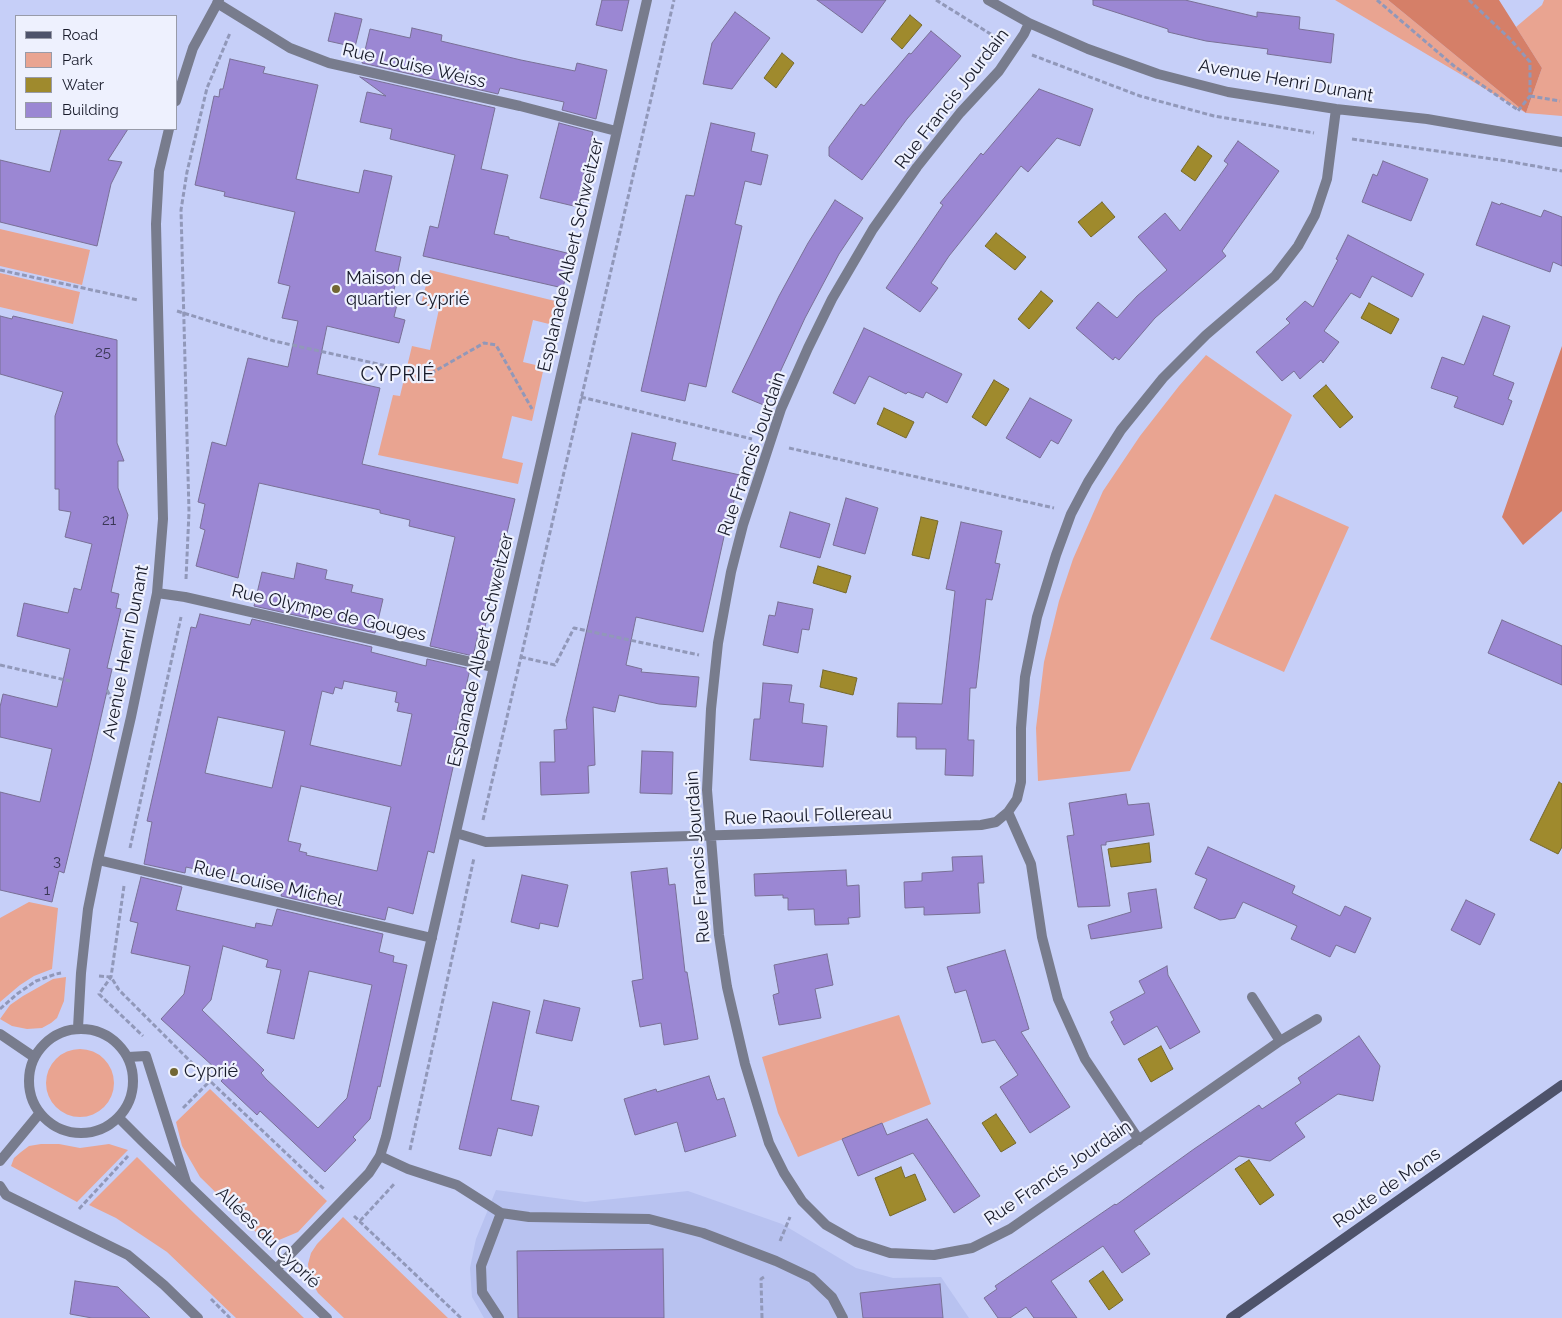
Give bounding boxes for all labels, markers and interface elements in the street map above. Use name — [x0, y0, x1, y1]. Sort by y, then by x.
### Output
legend — [15, 15, 178, 130]
street label: Rue Francis Jourdain — [890, 24, 1014, 174]
text: Road — [62, 26, 98, 44]
street label: Rue Louise Weiss — [340, 39, 488, 93]
text: Park — [62, 51, 93, 69]
street label: Avenue Henri Dunant — [1197, 55, 1375, 107]
text: Water — [62, 76, 104, 94]
text: Building — [62, 101, 119, 119]
street label: Esplanade Albert Schweitzer — [534, 136, 608, 374]
place label: Maison de quartier Cyprié — [346, 268, 469, 310]
marker: Maison de quartier Cyprié — [330, 283, 342, 295]
house number: 25 — [95, 343, 111, 361]
district label: CYPRIÉ — [360, 363, 436, 387]
street label: Rue Francis Jourdain — [714, 369, 790, 539]
house number: 21 — [102, 511, 116, 529]
street label: Esplanade Albert Schweitzer — [444, 531, 518, 769]
street label: Avenue Henri Dunant — [99, 563, 153, 741]
street label: Rue Olympe de Gouges — [230, 580, 428, 646]
street label: Rue Francis Jourdain — [681, 770, 715, 944]
street label: Rue Raoul Follereau — [724, 802, 892, 830]
house number: 3 — [53, 852, 61, 870]
street label: Rue Louise Michel — [191, 856, 345, 912]
house number: 1 — [44, 881, 50, 899]
place label: Cyprié — [184, 1061, 238, 1083]
marker: Cyprié — [168, 1066, 180, 1078]
street label: Rue Francis Jourdain — [980, 1116, 1136, 1230]
street label: Route de Mons — [1329, 1143, 1445, 1233]
street label: Allées du Cyprié — [211, 1183, 325, 1293]

